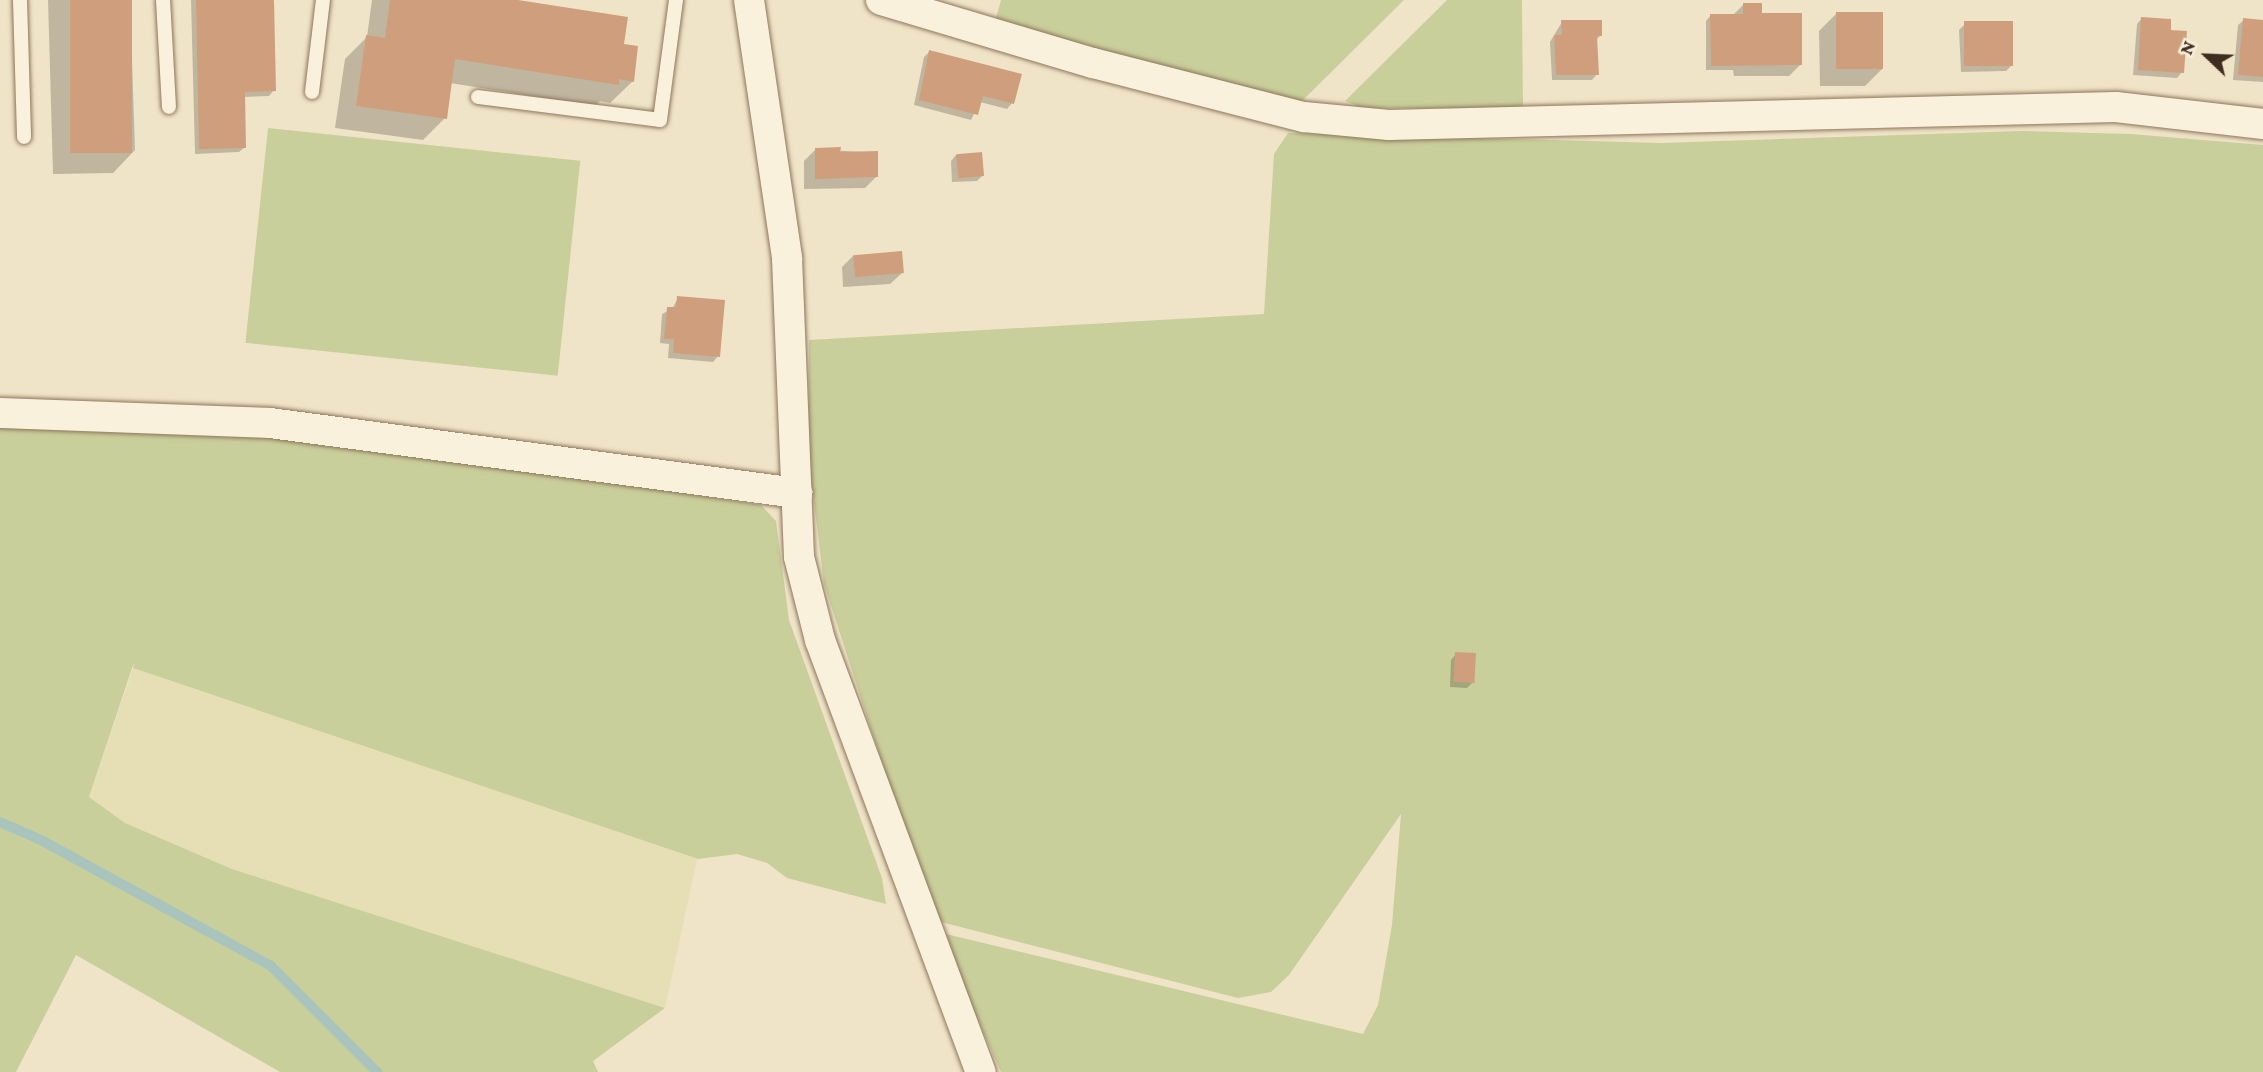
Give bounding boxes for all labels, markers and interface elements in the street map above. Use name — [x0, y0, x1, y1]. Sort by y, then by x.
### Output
north arrow — [2172, 21, 2242, 91]
text: N — [2175, 38, 2199, 58]

